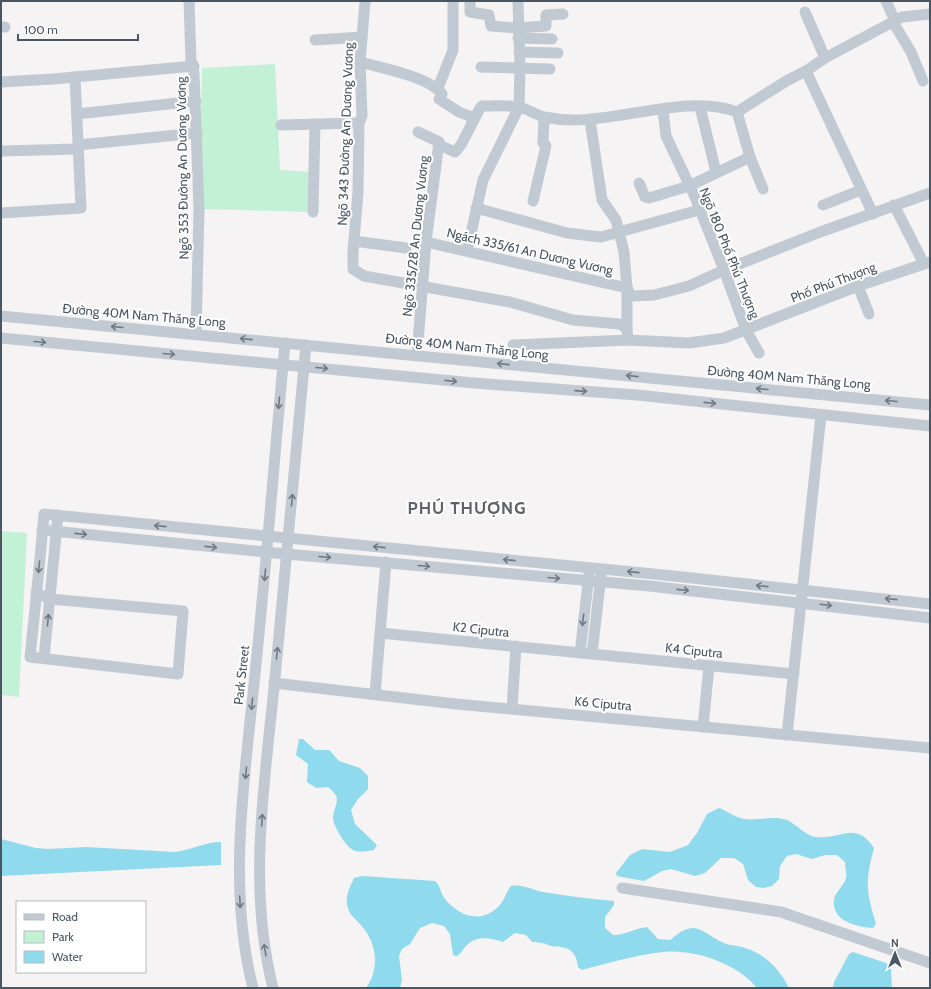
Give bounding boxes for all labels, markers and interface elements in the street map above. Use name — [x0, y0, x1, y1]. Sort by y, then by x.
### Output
scale bar — [18, 16, 138, 42]
text: 100 m — [24, 22, 58, 37]
street label: Ngõ 343 Đường An Dương Vương — [334, 42, 356, 226]
street label: Ngõ 353 Đường An Dương Vương — [172, 76, 192, 260]
street label: Ngõ 335/28 An Dương Vương — [399, 154, 431, 317]
street label: Ngõ 180 Phố Phú Thượng — [696, 185, 764, 321]
street label: Ngách 335/61 An Dương Vương — [445, 224, 615, 278]
street label: Phố Phú Thượng — [788, 258, 878, 306]
street label: Đường 40M Nam Thăng Long — [62, 300, 227, 330]
one-way arrow — [111, 323, 124, 330]
street label: Đường 40M Nam Thăng Long — [385, 329, 550, 363]
one-way arrow — [240, 335, 253, 343]
one-way arrow — [33, 338, 46, 345]
one-way arrow — [162, 350, 175, 357]
one-way arrow — [497, 360, 510, 367]
street label: Đường 40M Nam Thăng Long — [707, 362, 872, 392]
one-way arrow — [315, 365, 328, 372]
one-way arrow — [626, 373, 639, 380]
one-way arrow — [444, 377, 457, 385]
one-way arrow — [756, 385, 769, 392]
one-way arrow — [574, 388, 587, 395]
one-way arrow — [276, 396, 283, 409]
one-way arrow — [885, 398, 898, 405]
one-way arrow — [703, 399, 716, 407]
one-way arrow — [288, 494, 295, 507]
district label: PHÚ THƯỢNG — [408, 498, 526, 518]
one-way arrow — [154, 522, 167, 529]
one-way arrow — [74, 530, 87, 538]
one-way arrow — [204, 543, 217, 551]
one-way arrow — [373, 544, 386, 551]
one-way arrow — [318, 554, 331, 561]
one-way arrow — [503, 556, 516, 564]
one-way arrow — [35, 560, 43, 573]
one-way arrow — [417, 562, 430, 569]
one-way arrow — [261, 568, 268, 581]
one-way arrow — [627, 568, 640, 576]
one-way arrow — [547, 574, 560, 581]
one-way arrow — [756, 582, 769, 589]
one-way arrow — [676, 586, 689, 594]
one-way arrow — [885, 596, 898, 603]
one-way arrow — [819, 602, 832, 609]
one-way arrow — [580, 613, 587, 626]
one-way arrow — [44, 614, 51, 627]
street label: K2 Ciputra — [452, 618, 511, 640]
street label: K4 Ciputra — [664, 639, 724, 661]
street label: Park Street — [230, 644, 252, 706]
one-way arrow — [273, 647, 281, 660]
street label: K6 Ciputra — [574, 693, 633, 714]
one-way arrow — [249, 697, 256, 710]
one-way arrow — [242, 766, 249, 779]
one-way arrow — [258, 814, 265, 827]
one-way arrow — [236, 895, 243, 908]
legend — [16, 901, 146, 973]
text: Road — [52, 909, 78, 924]
text: Park — [52, 929, 74, 944]
north arrow — [875, 933, 915, 973]
text: N — [891, 936, 899, 950]
one-way arrow — [261, 944, 269, 957]
text: Water — [52, 949, 83, 964]

